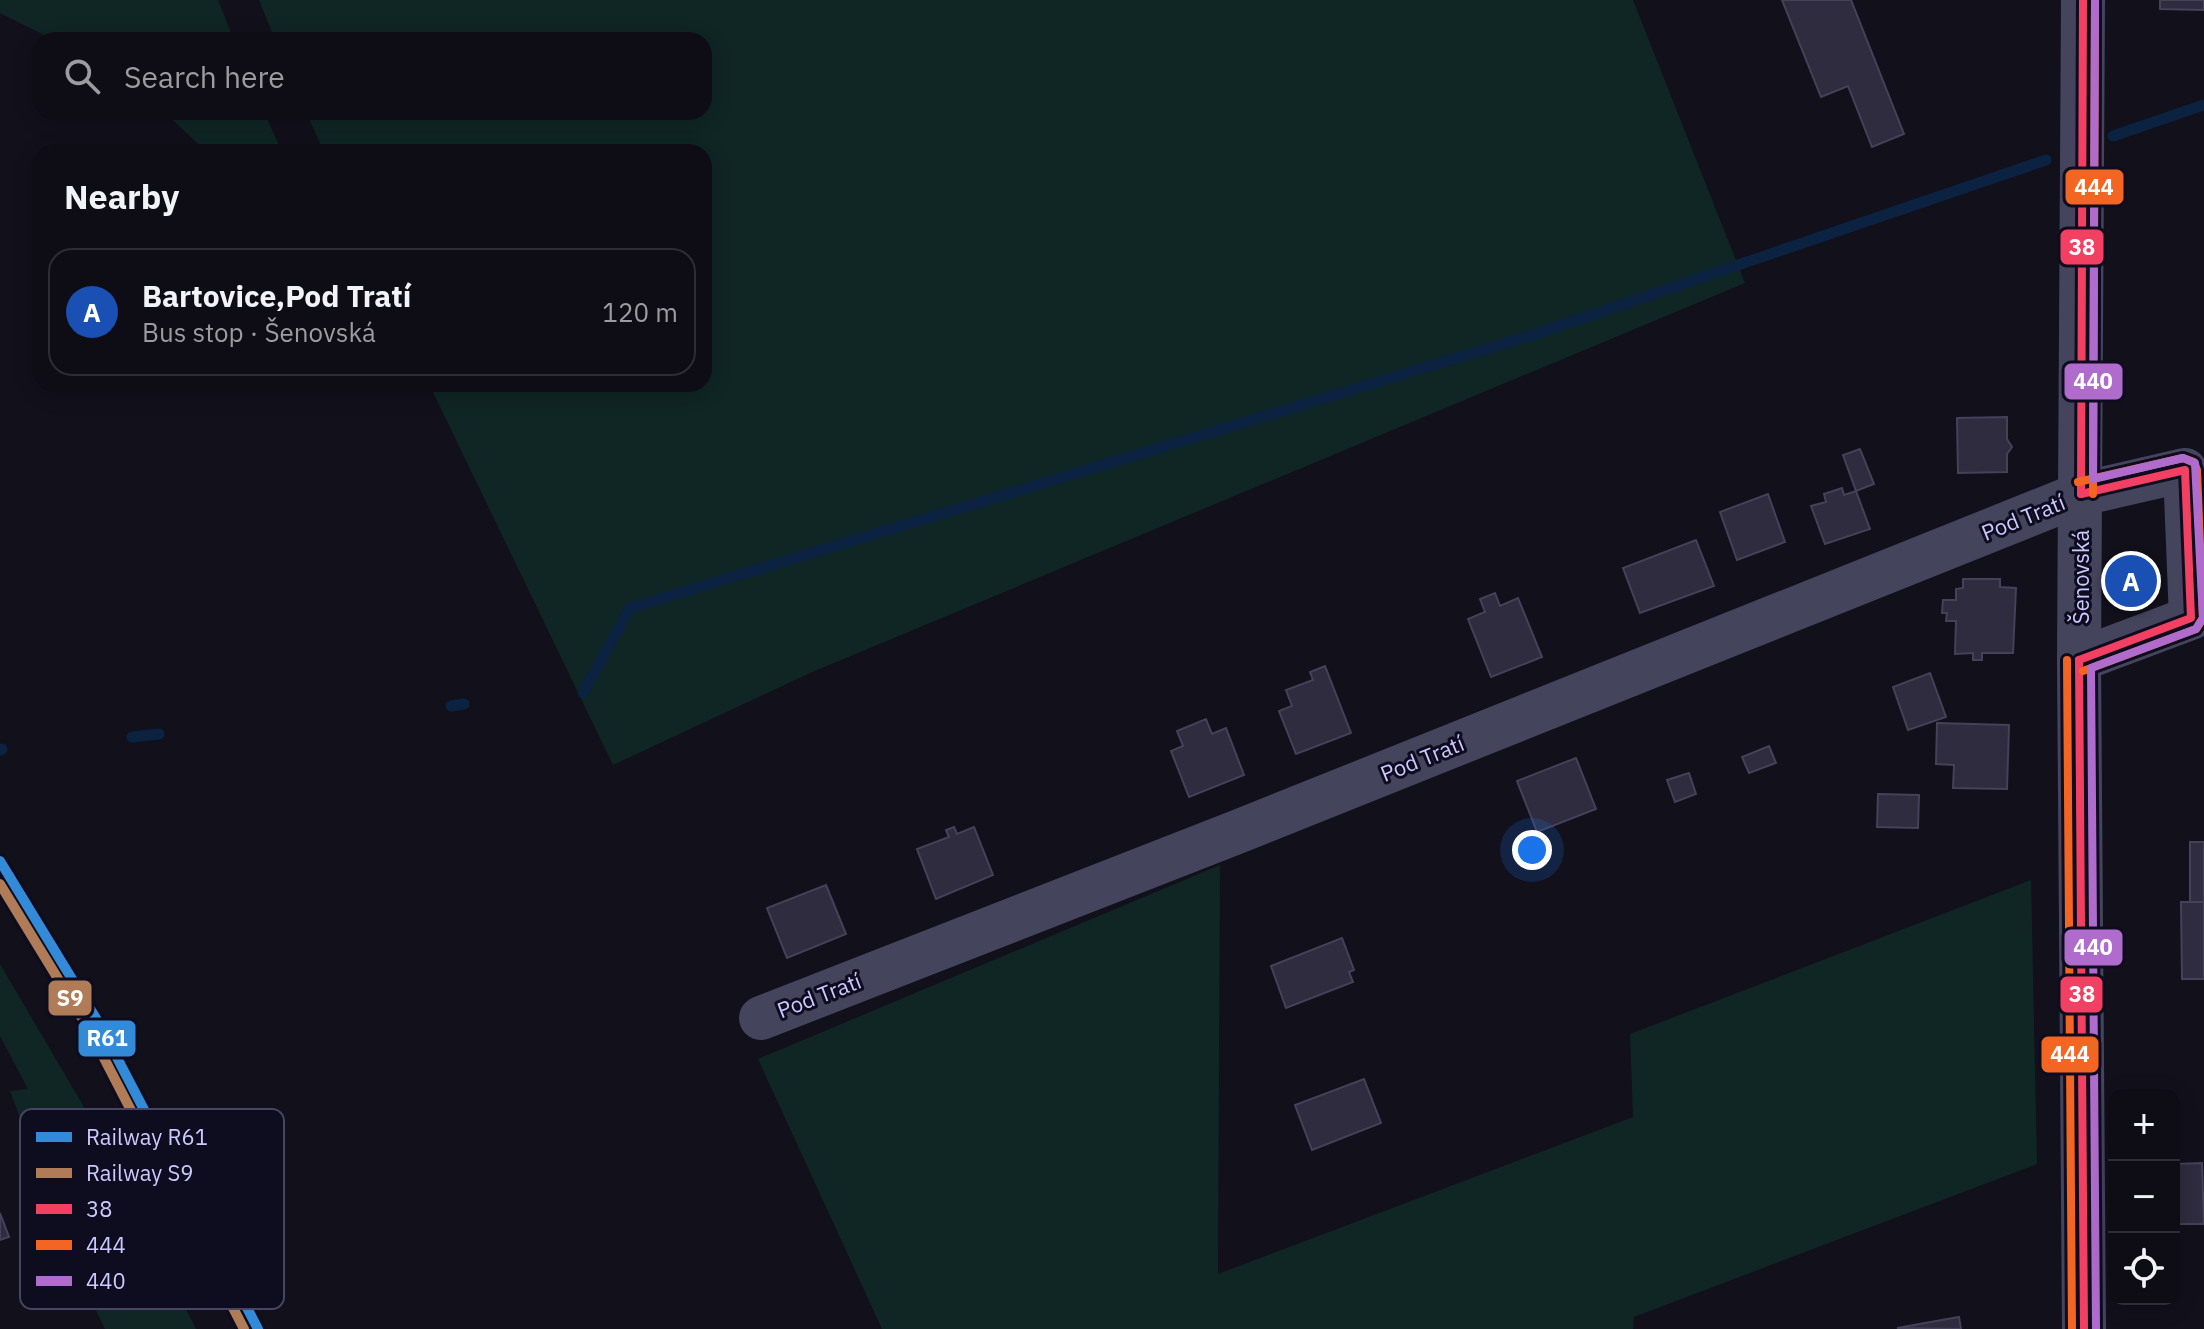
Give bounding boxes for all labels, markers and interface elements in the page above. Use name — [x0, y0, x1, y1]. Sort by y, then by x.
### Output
search box — [32, 32, 712, 120]
icon: search — [60, 54, 104, 98]
text: Search here — [124, 57, 285, 96]
line badge: 444 — [2064, 168, 2125, 206]
text: 444 — [2074, 172, 2114, 201]
text: Nearby — [64, 174, 179, 218]
line badge: 38 — [2059, 228, 2105, 266]
text: 38 — [2069, 232, 2095, 261]
text: Bartovice,Pod Tratí — [142, 276, 411, 315]
text: A — [83, 295, 101, 329]
text: 120 m — [602, 295, 678, 329]
text: Bus stop · Šenovská — [142, 315, 376, 349]
line badge: 440 — [2063, 362, 2124, 401]
text: 440 — [2073, 366, 2113, 395]
street label: Pod Tratí — [1977, 487, 2070, 547]
street label: Šenovská — [2066, 530, 2095, 624]
pin: A — [2105, 551, 2157, 611]
street label: Pod Tratí — [1376, 728, 1469, 788]
your location — [1512, 830, 1552, 870]
line badge: 440 — [2063, 928, 2124, 967]
text: 440 — [2073, 932, 2113, 961]
street label: Pod Tratí — [773, 966, 866, 1024]
line badge: 38 — [2059, 975, 2104, 1014]
line badge: S9 — [47, 979, 93, 1017]
text: 38 — [2069, 979, 2095, 1008]
text: S9 — [57, 983, 83, 1012]
line badge: R61 — [77, 1019, 137, 1058]
text: R61 — [86, 1023, 128, 1052]
line badge: 444 — [2040, 1035, 2100, 1074]
text: 444 — [2050, 1039, 2090, 1068]
map controls — [2108, 1089, 2180, 1305]
button: + — [2108, 1089, 2180, 1161]
legend — [20, 1109, 284, 1309]
text: Railway R61 — [86, 1122, 208, 1151]
text: Railway S9 — [86, 1158, 193, 1187]
button: − — [2108, 1161, 2180, 1233]
text: 38 — [86, 1194, 112, 1223]
text: 444 — [86, 1230, 126, 1259]
button: locate — [2108, 1233, 2180, 1305]
text: 440 — [86, 1266, 126, 1295]

